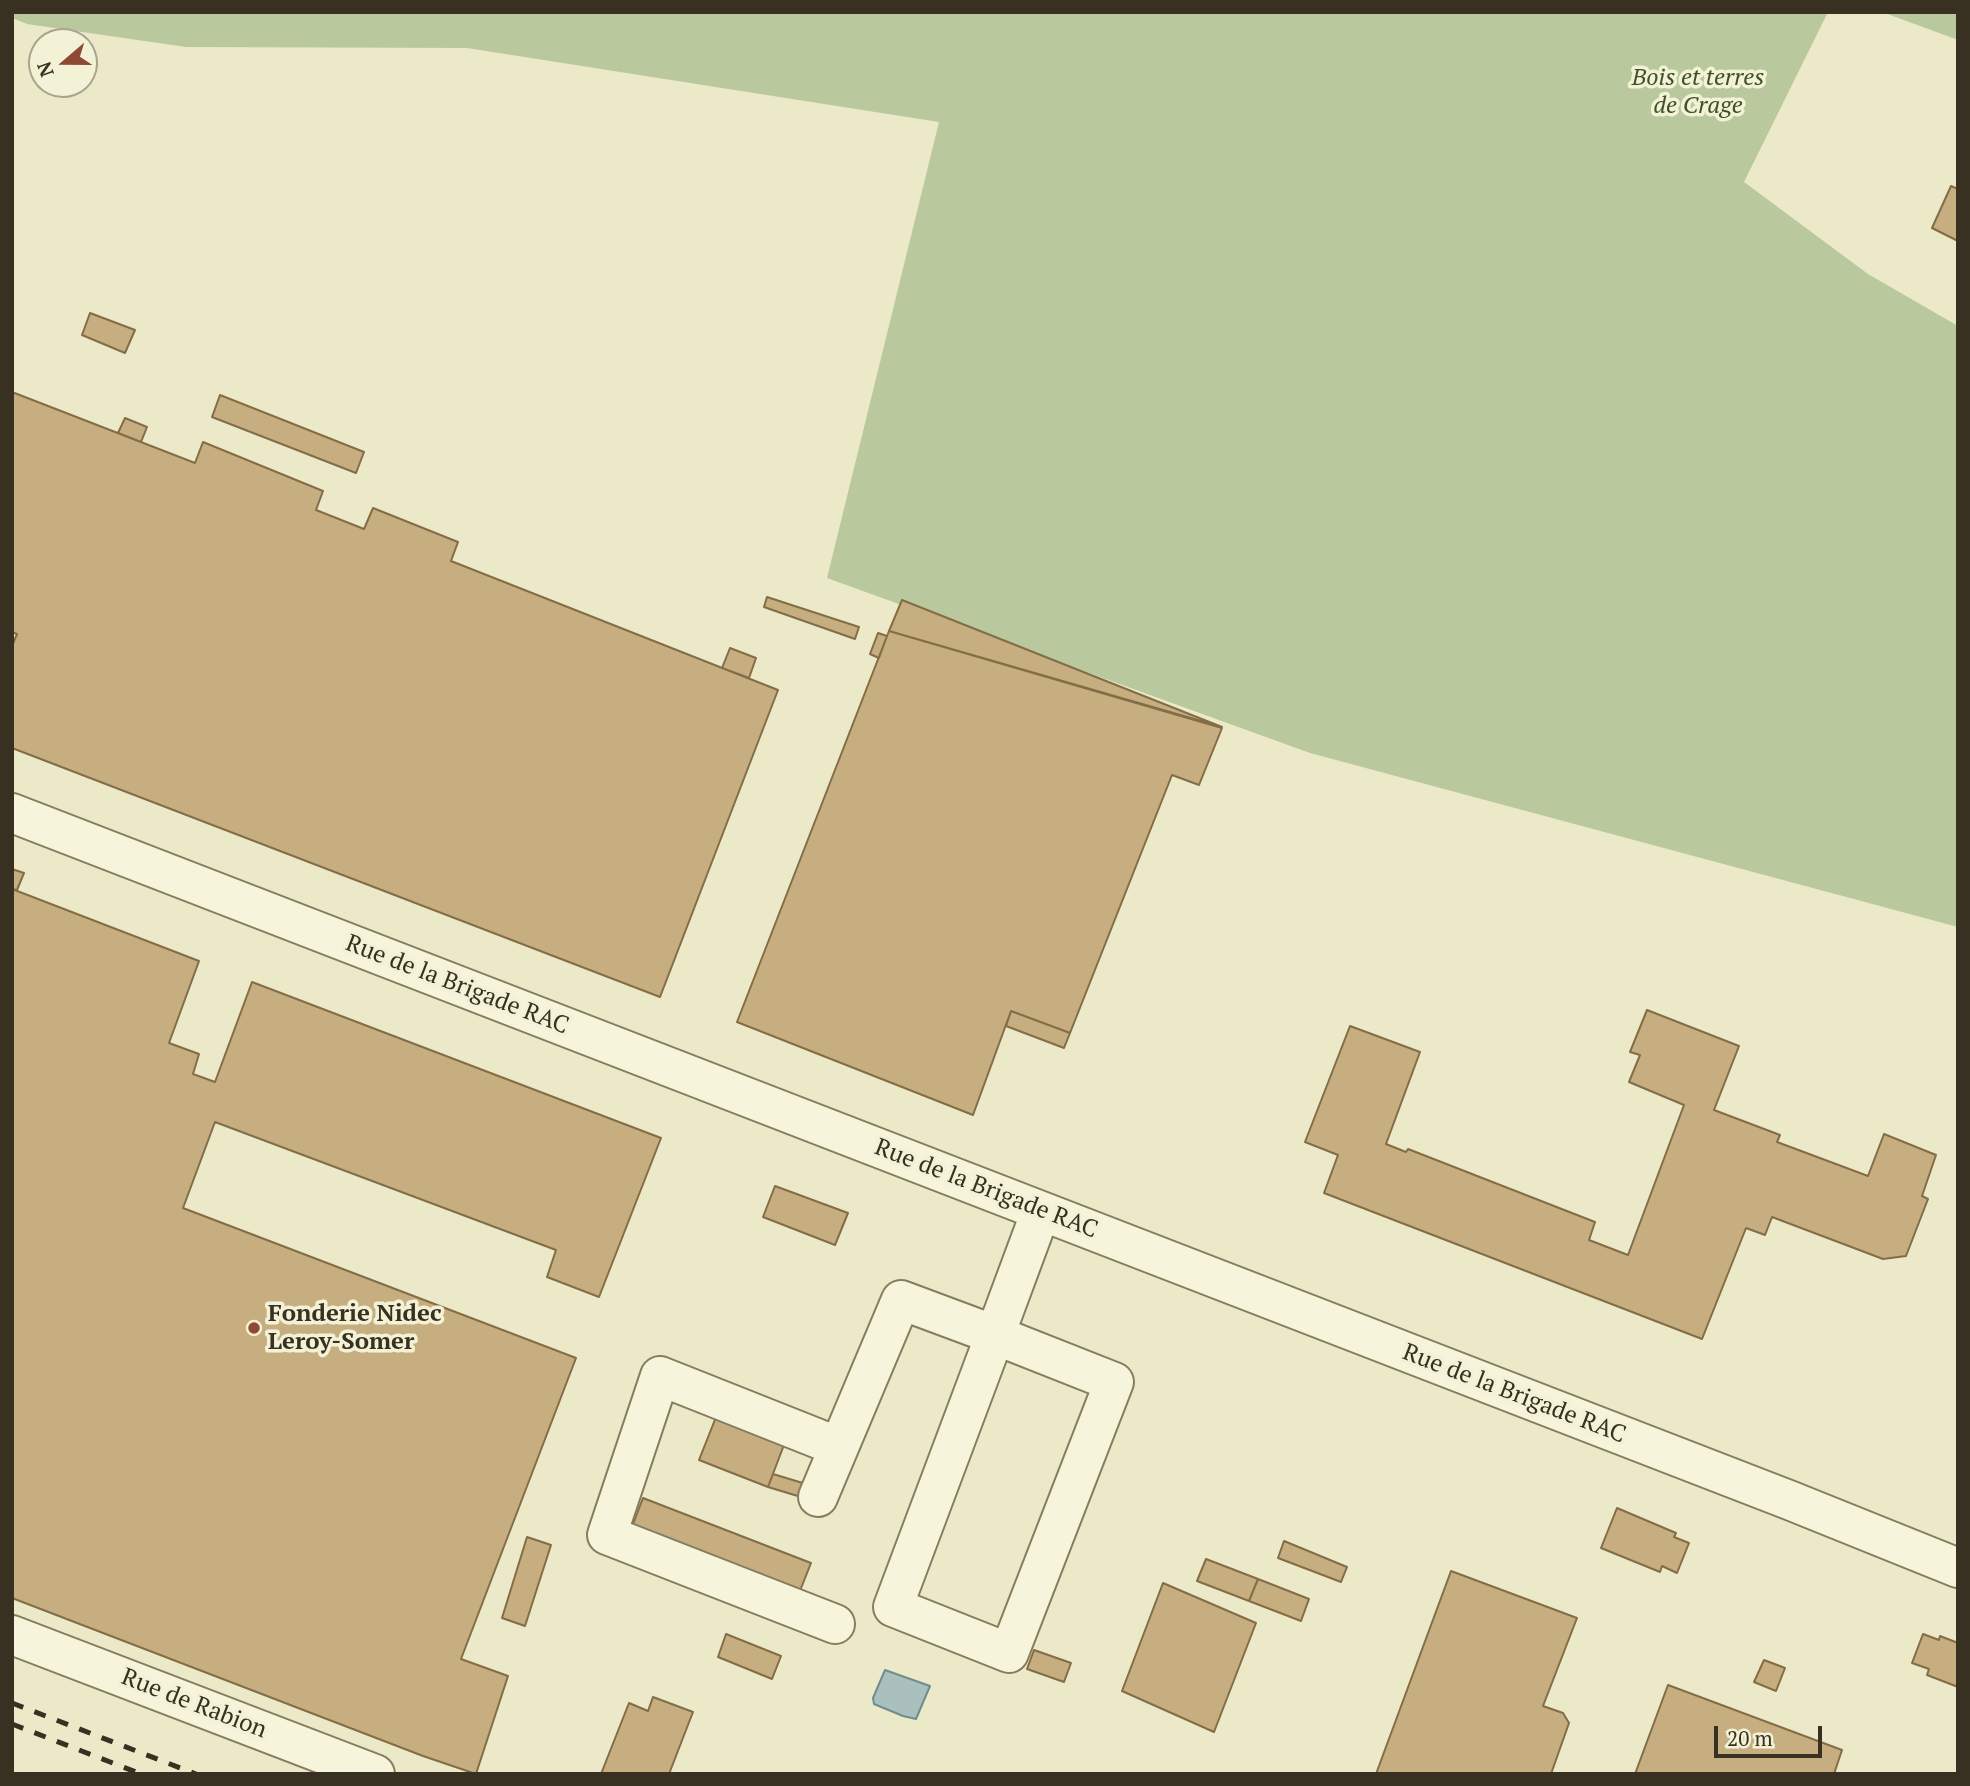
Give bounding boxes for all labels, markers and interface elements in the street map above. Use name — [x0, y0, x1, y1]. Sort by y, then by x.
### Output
north arrow — [28, 28, 98, 98]
text: N — [30, 59, 59, 81]
park label: Bois et terres de Crage — [1632, 64, 1764, 120]
street label: Rue de la Brigade RAC — [342, 929, 572, 1041]
street label: Rue de la Brigade RAC — [871, 1133, 1101, 1245]
place label: Fonderie Nidec Leroy-Somer — [268, 1300, 441, 1356]
marker: Fonderie Nidec Leroy-Somer — [246, 1320, 262, 1336]
street label: Rue de la Brigade RAC — [1399, 1338, 1629, 1450]
street label: Rue de Rabion — [117, 1663, 271, 1745]
scale bar — [1718, 1712, 1826, 1756]
text: 20 m — [1727, 1724, 1773, 1752]

